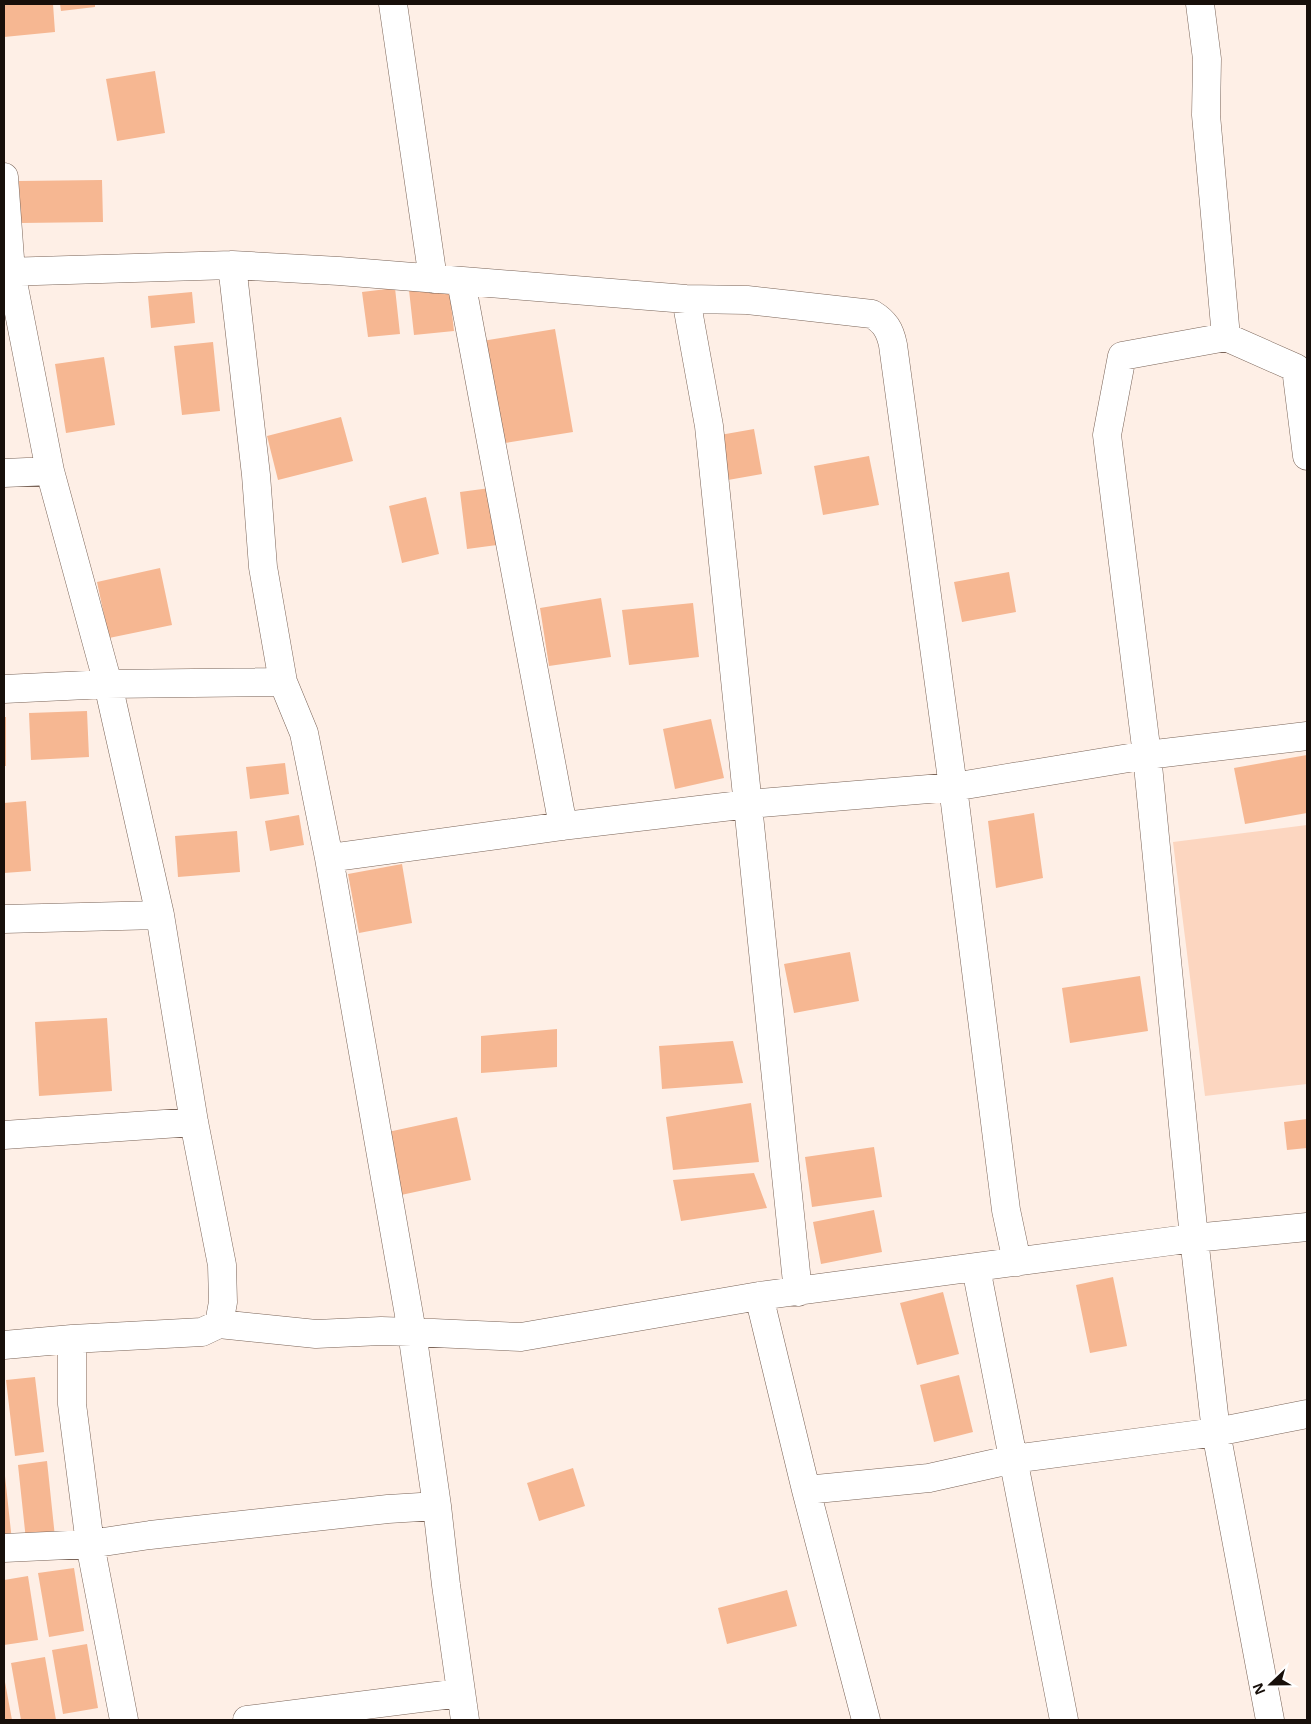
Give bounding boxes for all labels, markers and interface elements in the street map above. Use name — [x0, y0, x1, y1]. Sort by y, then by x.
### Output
north arrow — [1246, 1659, 1296, 1709]
text: N — [1248, 1680, 1269, 1698]

